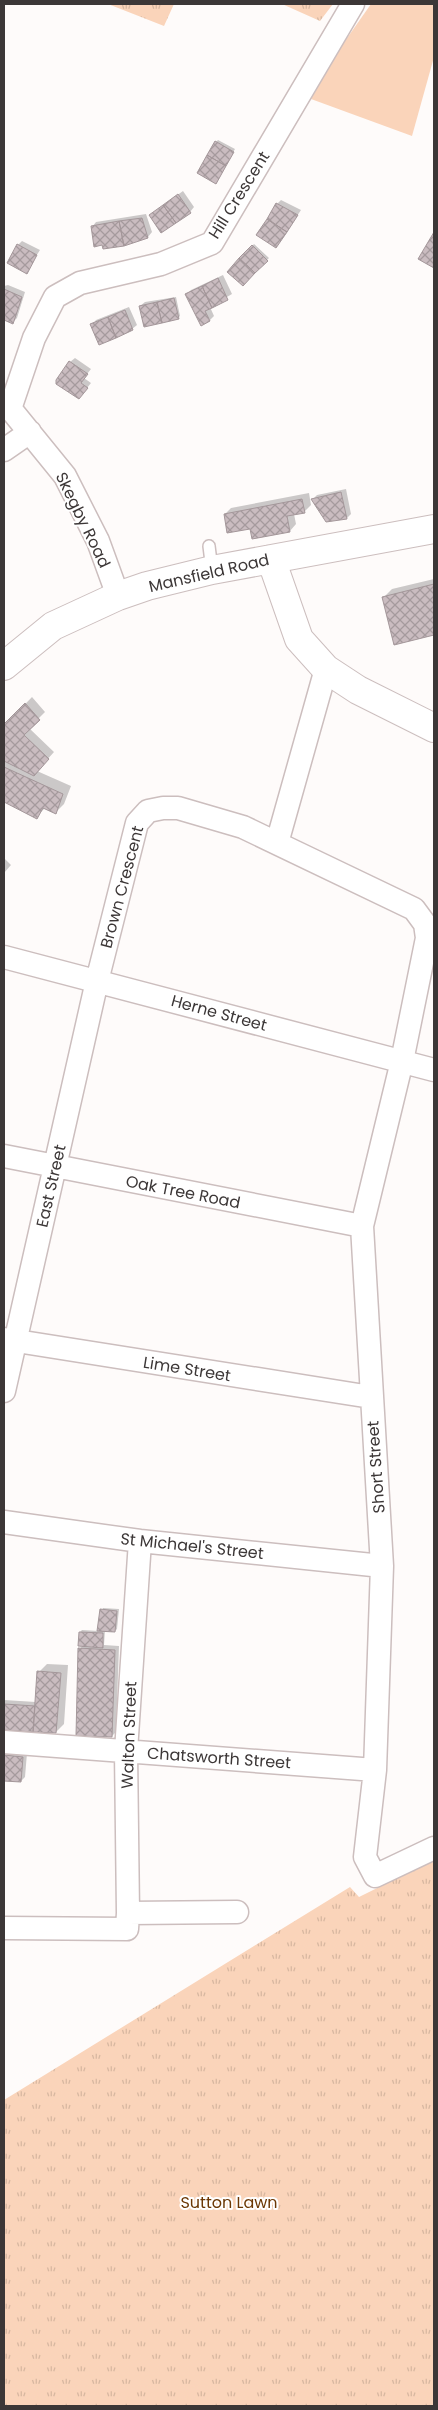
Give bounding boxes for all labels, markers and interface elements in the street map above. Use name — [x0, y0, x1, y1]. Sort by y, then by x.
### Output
street label: Hill Crescent — [203, 147, 275, 243]
street label: Skegby Road — [50, 468, 116, 572]
street label: Mansfield Road — [147, 548, 271, 598]
street label: Brown Crescent — [95, 823, 149, 951]
street label: Herne Street — [169, 989, 270, 1037]
street label: East Street — [30, 1142, 72, 1230]
street label: Oak Tree Road — [124, 1170, 242, 1214]
street label: Lime Street — [142, 1351, 233, 1387]
street label: Short Street — [361, 1420, 391, 1514]
street label: St Michael's Street — [119, 1527, 265, 1565]
street label: Walton Street — [116, 1681, 142, 1789]
street label: Chatsworth Street — [146, 1742, 292, 1775]
park label: Sutton Lawn — [180, 2191, 278, 2214]

